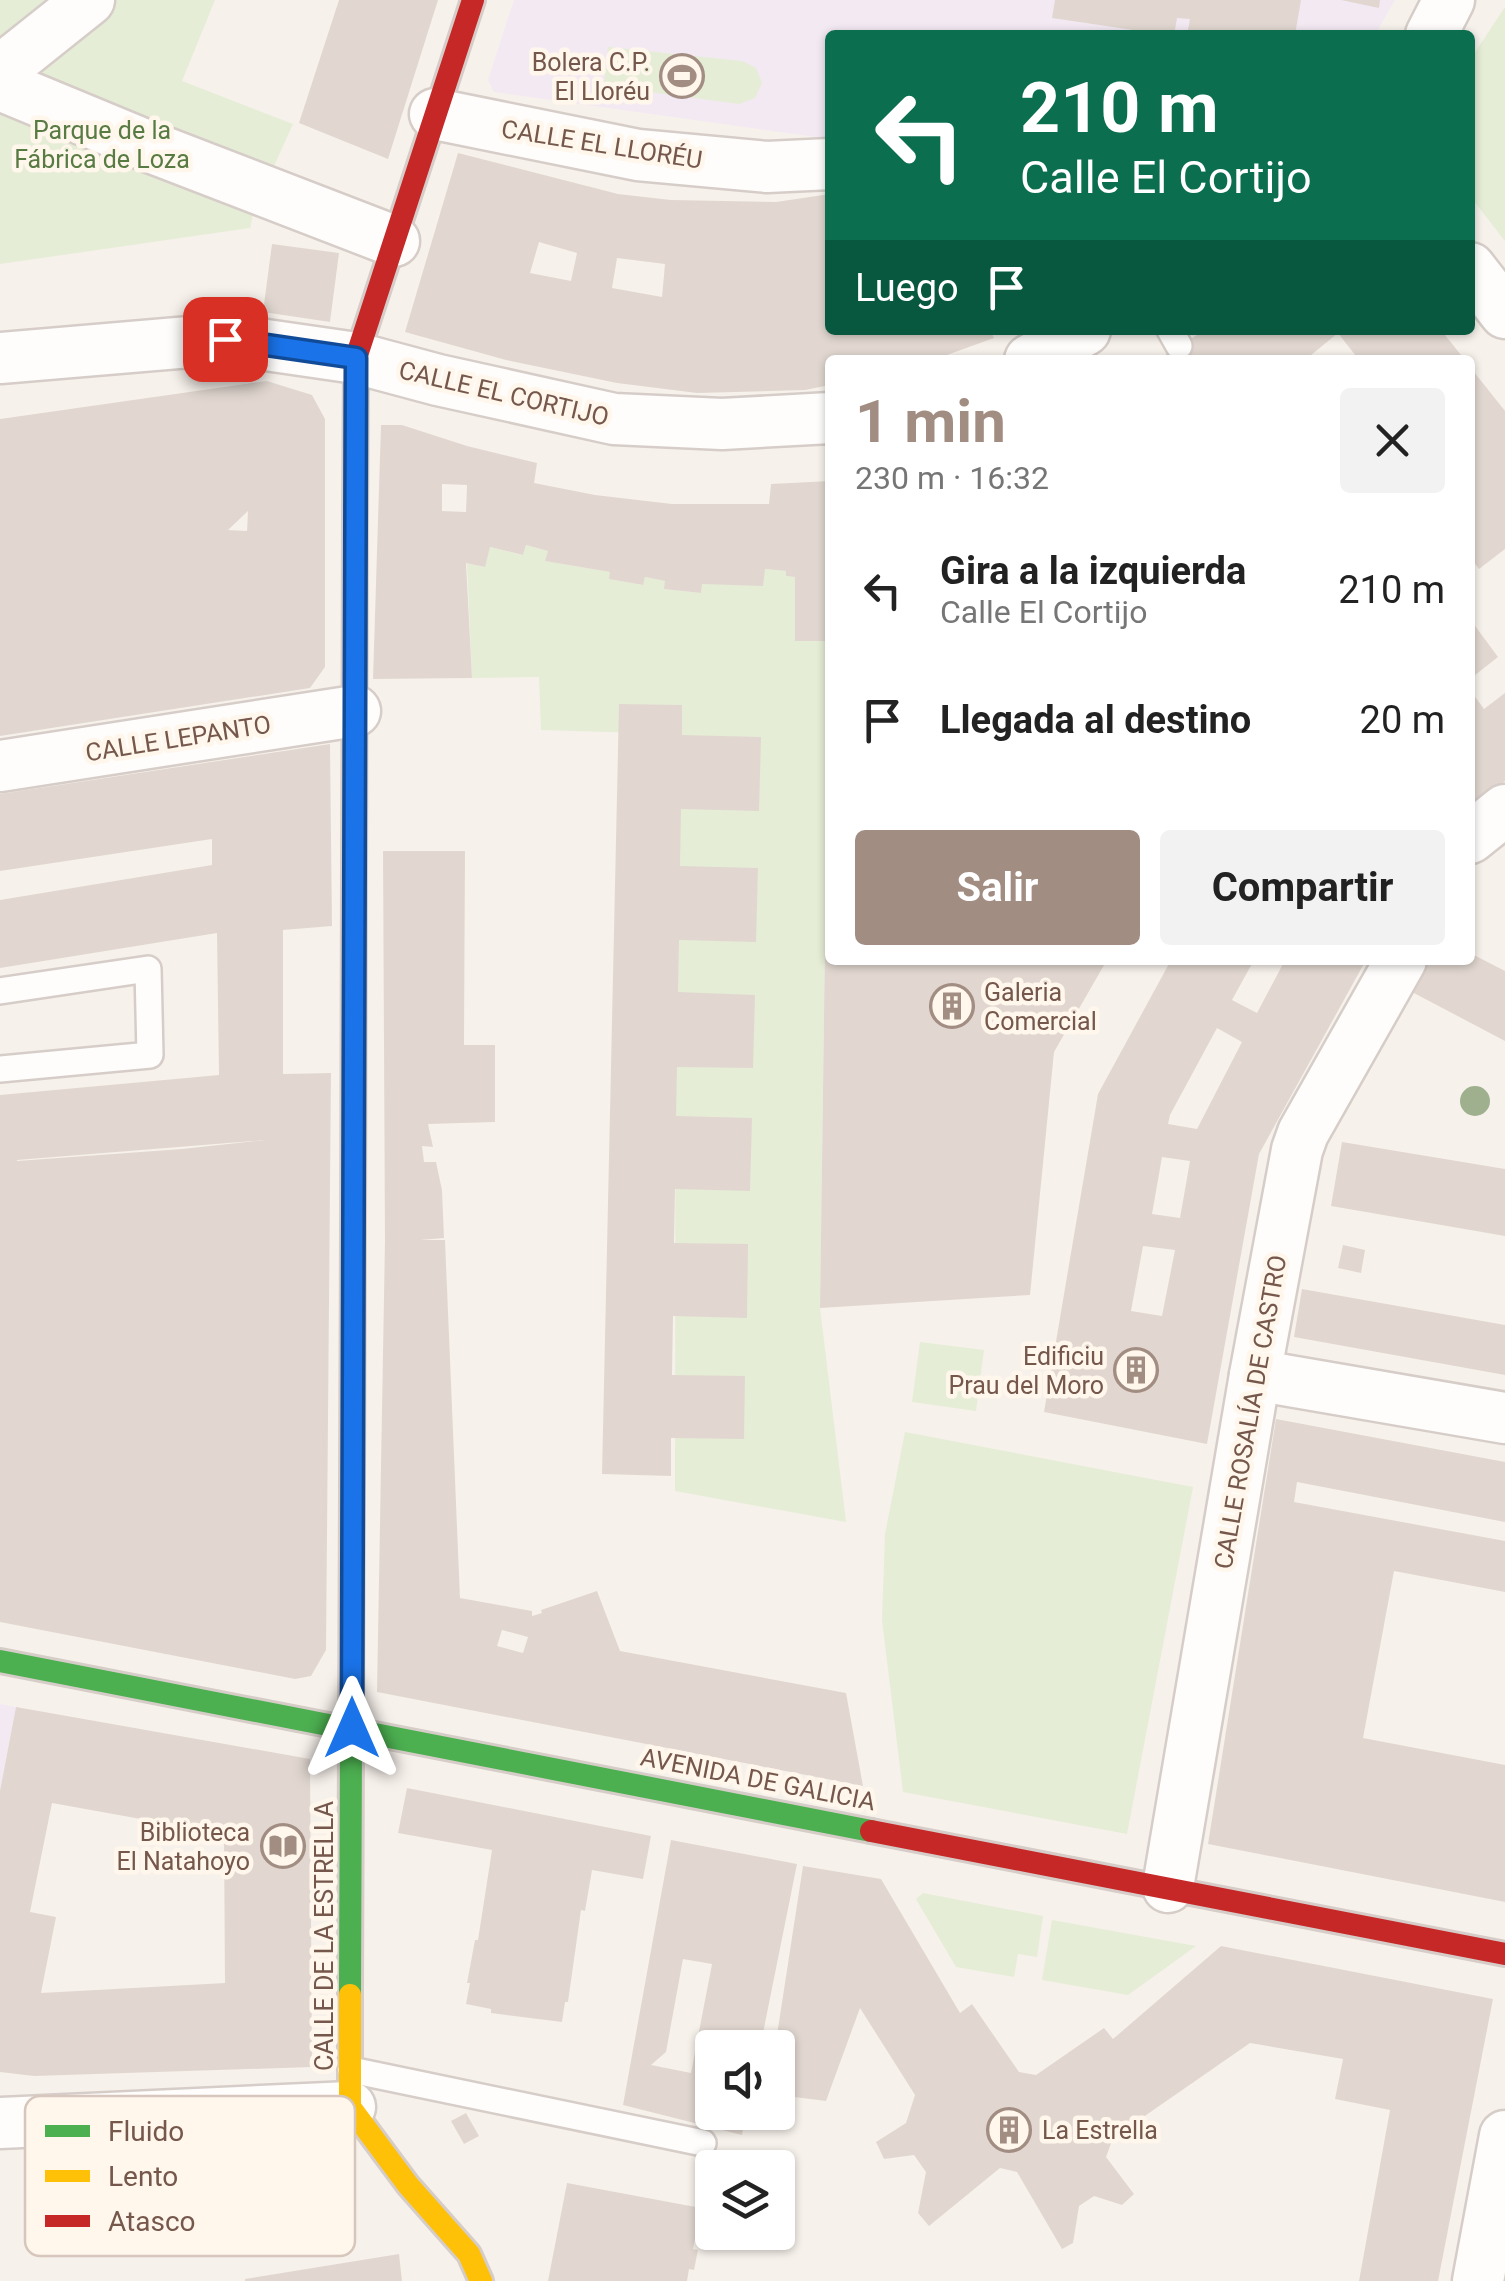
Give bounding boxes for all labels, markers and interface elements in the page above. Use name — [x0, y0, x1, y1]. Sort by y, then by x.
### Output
place label: Bolera C.P. El Lloréu — [532, 48, 650, 106]
sports icon: Bolera C.P. El Lloréu — [659, 53, 705, 99]
text: 210 m — [1020, 67, 1219, 149]
icon: left — [855, 70, 985, 200]
street label: CALLE EL LLORÉU — [499, 113, 705, 175]
park label: Parque de la Fábrica de Loza — [14, 116, 190, 174]
text: Calle El Cortijo — [1020, 151, 1312, 204]
icon: arrive — [979, 260, 1034, 315]
text: Luego — [855, 266, 959, 310]
pin — [183, 297, 268, 382]
icon: arrive — [198, 312, 253, 367]
street label: CALLE EL CORTIJO — [396, 355, 612, 432]
text: 1 min — [855, 386, 1006, 457]
button: close — [1340, 388, 1445, 493]
text: 230 m · 16:32 — [855, 459, 1049, 497]
text: Gira a la izquierda — [940, 549, 1246, 593]
icon: left — [855, 563, 910, 618]
text: 210 m — [1338, 568, 1445, 612]
text: Calle El Cortijo — [940, 593, 1147, 631]
icon: arrive — [855, 693, 910, 748]
text: Llegada al destino — [940, 698, 1251, 742]
text: 20 m — [1360, 698, 1445, 742]
street label: CALLE LEPANTO — [83, 710, 273, 767]
button: Salir — [855, 830, 1140, 945]
button: Compartir — [1160, 830, 1445, 945]
place label: Galeria Comercial — [984, 978, 1097, 1036]
building icon: Galeria Comercial — [929, 983, 975, 1029]
street label: CALLE ROSALÍA DE CASTRO — [1208, 1253, 1292, 1571]
place label: Edificiu Prau del Moro — [948, 1342, 1104, 1400]
building icon: Edificiu Prau del Moro — [1113, 1347, 1159, 1393]
position arrow — [300, 1676, 404, 1780]
street label: AVENIDA DE GALICIA — [638, 1742, 878, 1816]
street label: CALLE DE LA ESTRELLA — [310, 1801, 339, 2071]
place label: Biblioteca El Natahoyo — [117, 1818, 250, 1876]
library icon: Biblioteca El Natahoyo — [260, 1823, 306, 1869]
map controls — [695, 2030, 795, 2250]
button: sound — [695, 2030, 795, 2130]
legend — [25, 2096, 355, 2256]
building icon: La Estrella — [986, 2107, 1032, 2153]
text: Fluido — [108, 2115, 184, 2148]
place label: La Estrella — [1042, 2116, 1158, 2145]
button: layers — [695, 2150, 795, 2250]
text: Lento — [108, 2160, 178, 2193]
text: Atasco — [108, 2205, 196, 2238]

